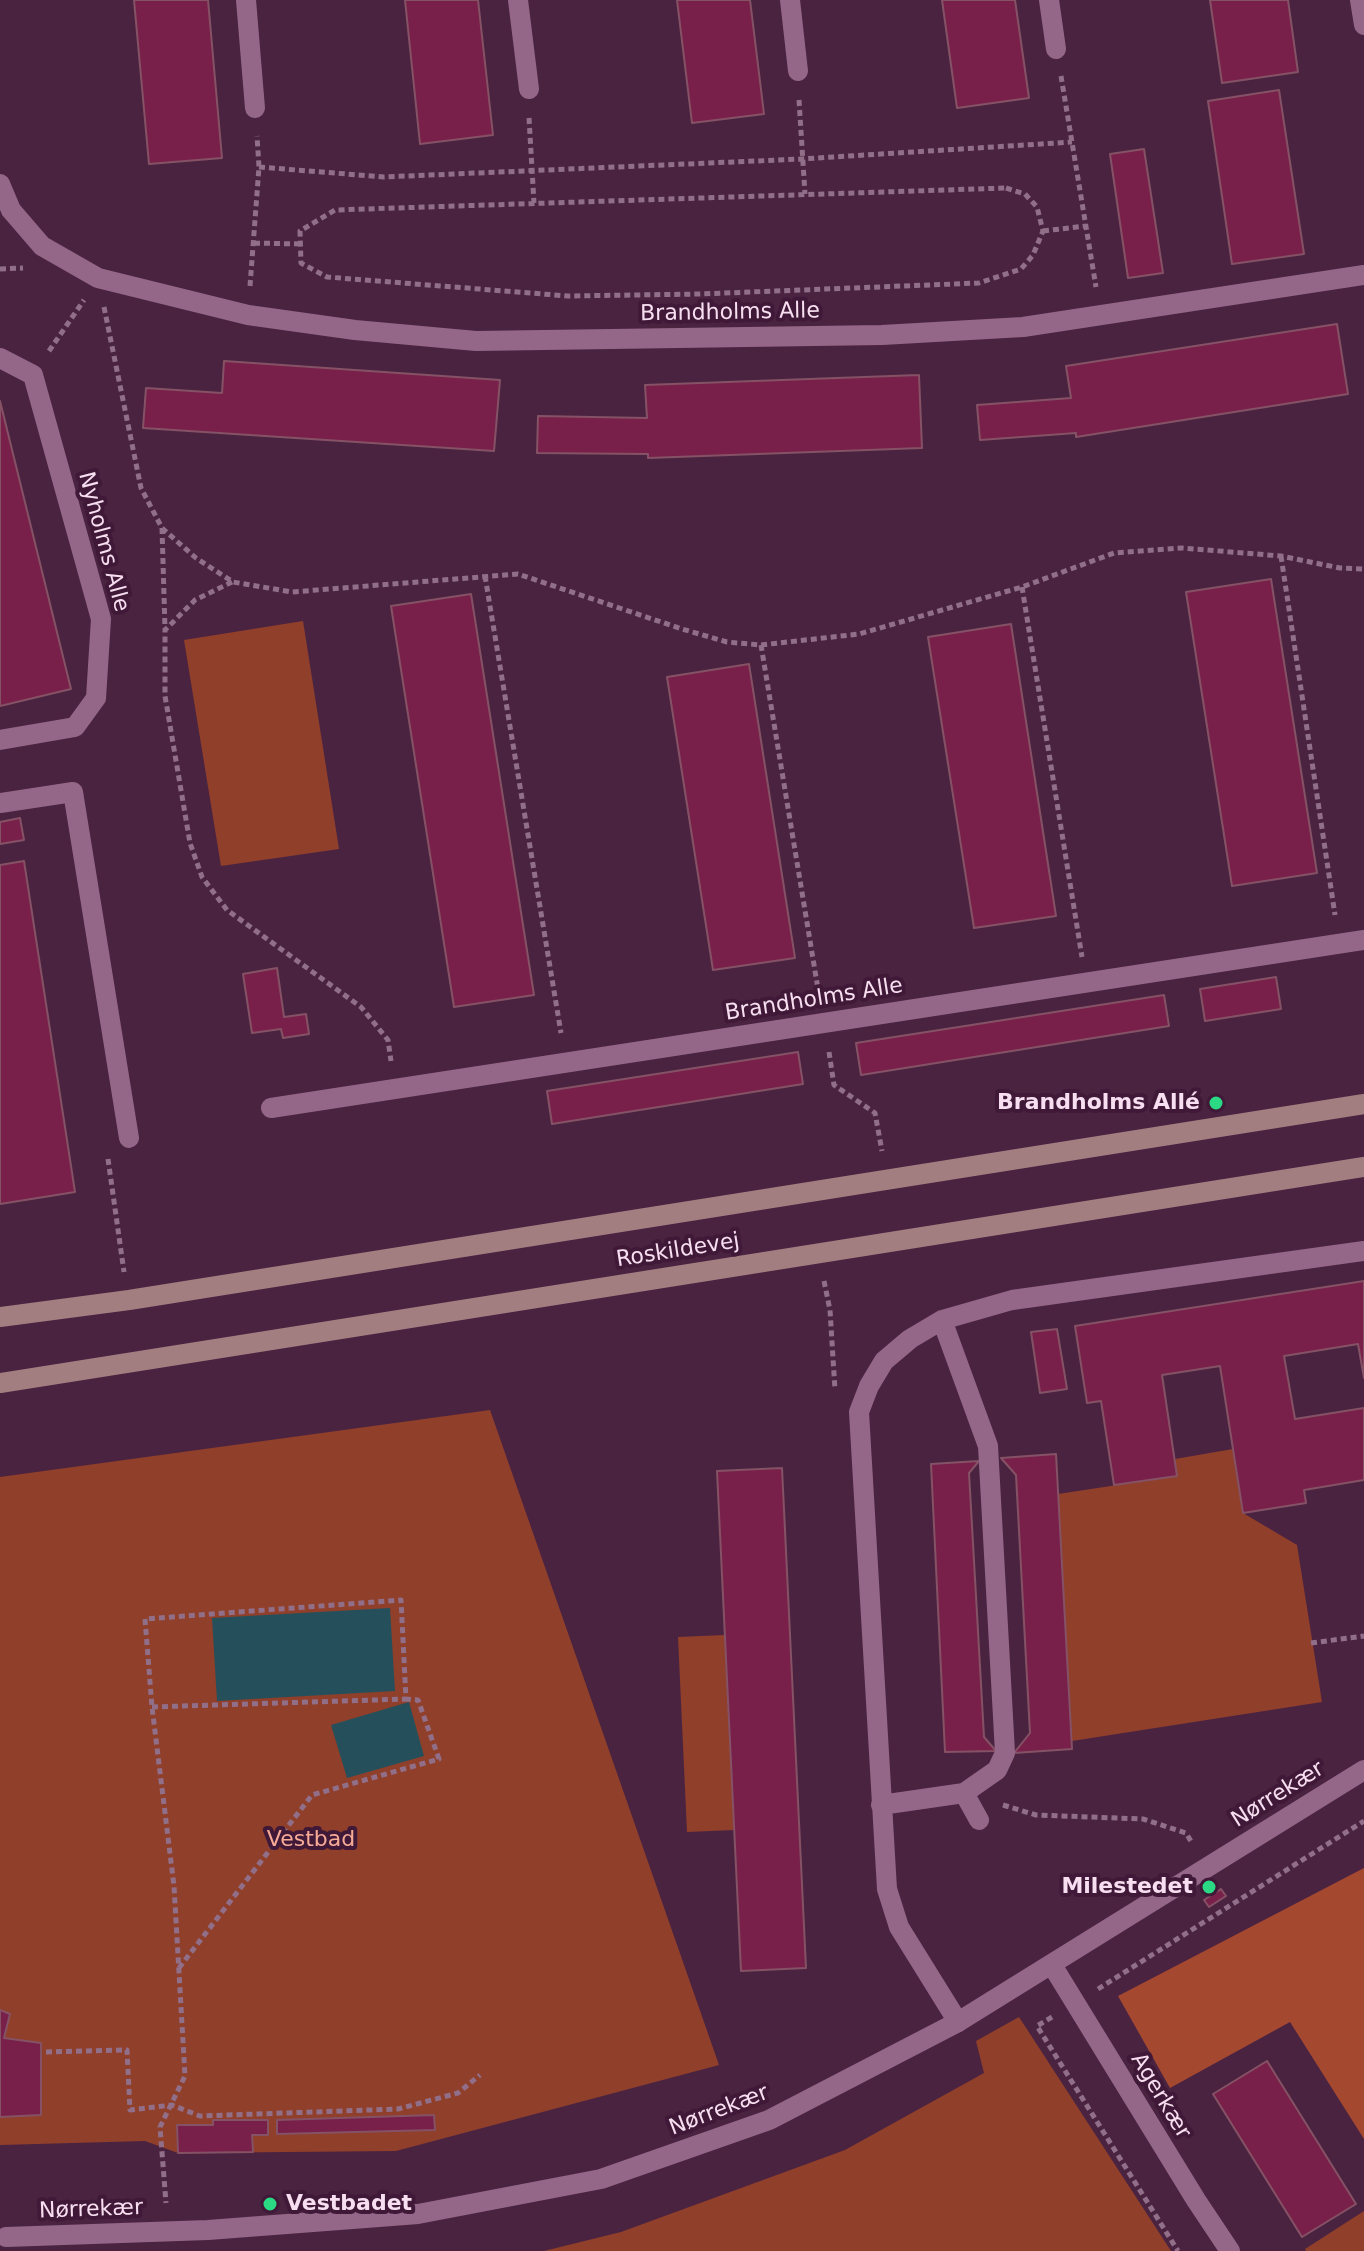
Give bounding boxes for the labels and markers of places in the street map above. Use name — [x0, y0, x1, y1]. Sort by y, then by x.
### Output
place label: Brandholms Allé — [997, 1090, 1200, 1116]
marker: Brandholms Allé — [1207, 1094, 1225, 1112]
place label: Milestedet — [1061, 1874, 1193, 1900]
marker: Milestedet — [1200, 1878, 1218, 1896]
place label: Vestbadet — [286, 2191, 412, 2217]
marker: Vestbadet — [261, 2195, 279, 2213]

